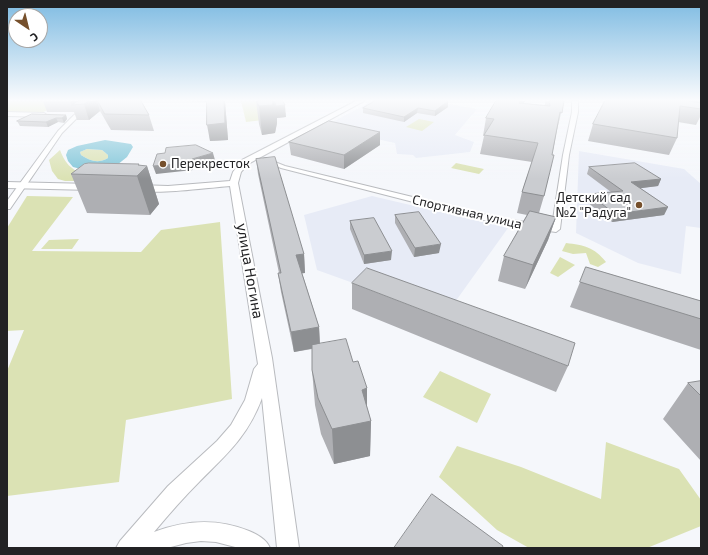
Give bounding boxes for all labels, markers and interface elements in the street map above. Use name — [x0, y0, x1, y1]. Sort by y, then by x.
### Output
north arrow — [8, 8, 48, 48]
text: С — [28, 30, 41, 45]
place label: Перекресток — [171, 156, 250, 172]
marker: Перекресток — [158, 159, 168, 169]
place label: Детский сад №2 "Радуга" — [555, 190, 631, 221]
street label: Спортивная улица — [411, 192, 523, 232]
marker: Детский сад №2 "Радуга" — [634, 200, 644, 210]
street label: улица Ногина — [233, 222, 267, 320]

